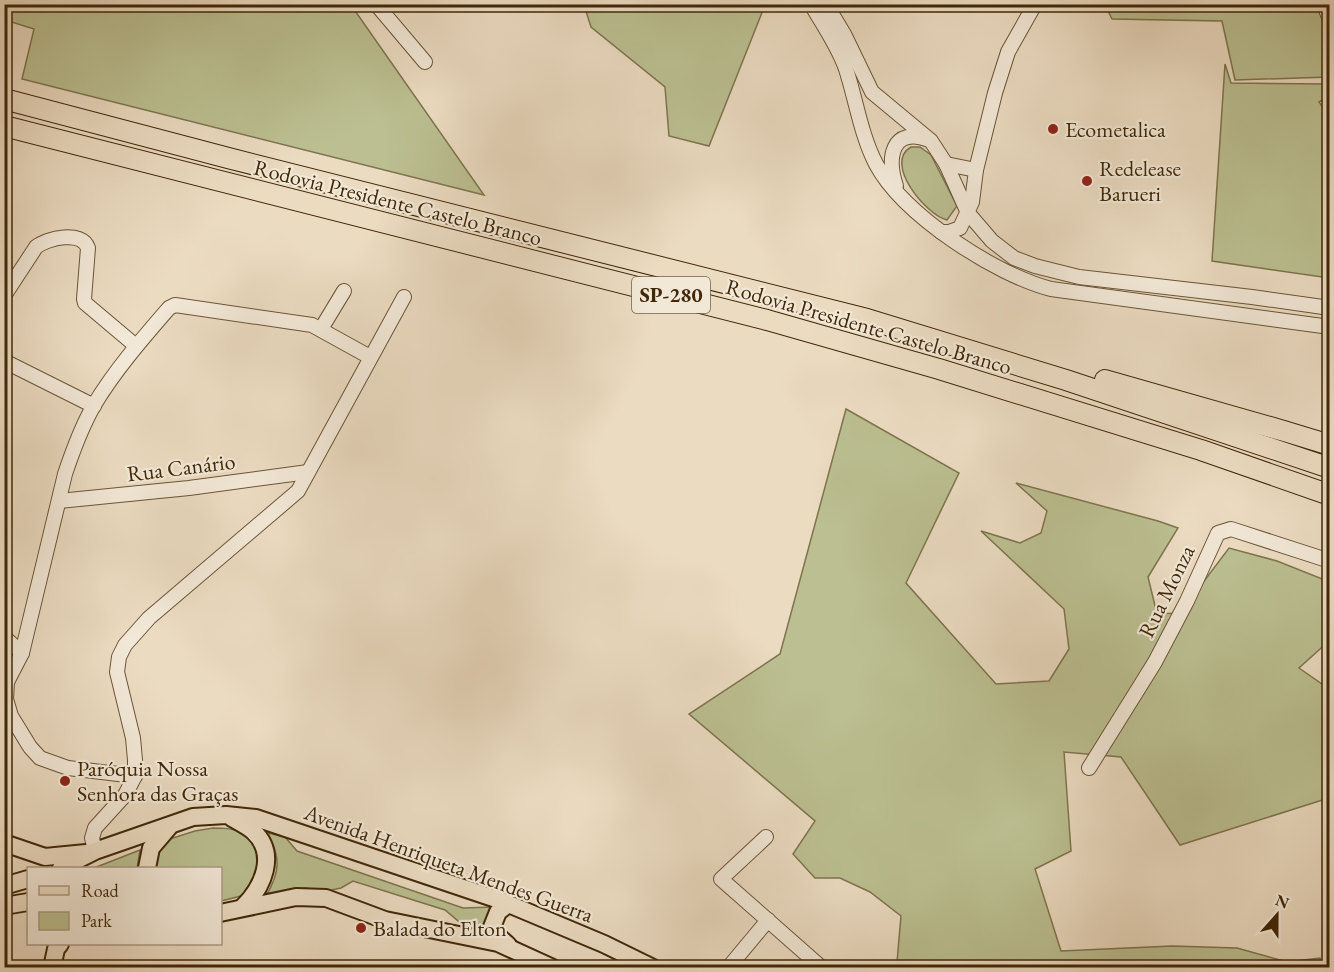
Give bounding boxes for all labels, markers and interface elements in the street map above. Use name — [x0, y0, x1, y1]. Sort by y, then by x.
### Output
place label: Ecometalica — [1065, 115, 1166, 144]
marker: Ecometalica — [1046, 122, 1060, 136]
street label: Rodovia Presidente Castelo Branco — [251, 153, 545, 252]
place label: Redelease Barueri — [1099, 154, 1182, 208]
marker: Redelease Barueri — [1080, 174, 1094, 188]
street label: Rodovia Presidente Castelo Branco — [723, 272, 1015, 381]
road number: SP-280 — [632, 277, 710, 313]
street label: Rua Canário — [125, 446, 237, 489]
street label: Rua Monza — [1132, 540, 1201, 642]
place label: Paróquia Nossa Senhora das Graças — [77, 754, 238, 808]
marker: Paróquia Nossa Senhora das Graças — [58, 774, 72, 788]
street label: Avenida Henriqueta Mendes Guerra — [299, 797, 598, 929]
legend — [27, 867, 222, 945]
text: Road — [81, 879, 120, 902]
north arrow — [1247, 885, 1307, 945]
text: N — [1272, 889, 1292, 914]
text: Park — [81, 909, 112, 932]
place label: Balada do Elton — [373, 914, 507, 943]
marker: Balada do Elton — [354, 921, 368, 935]

